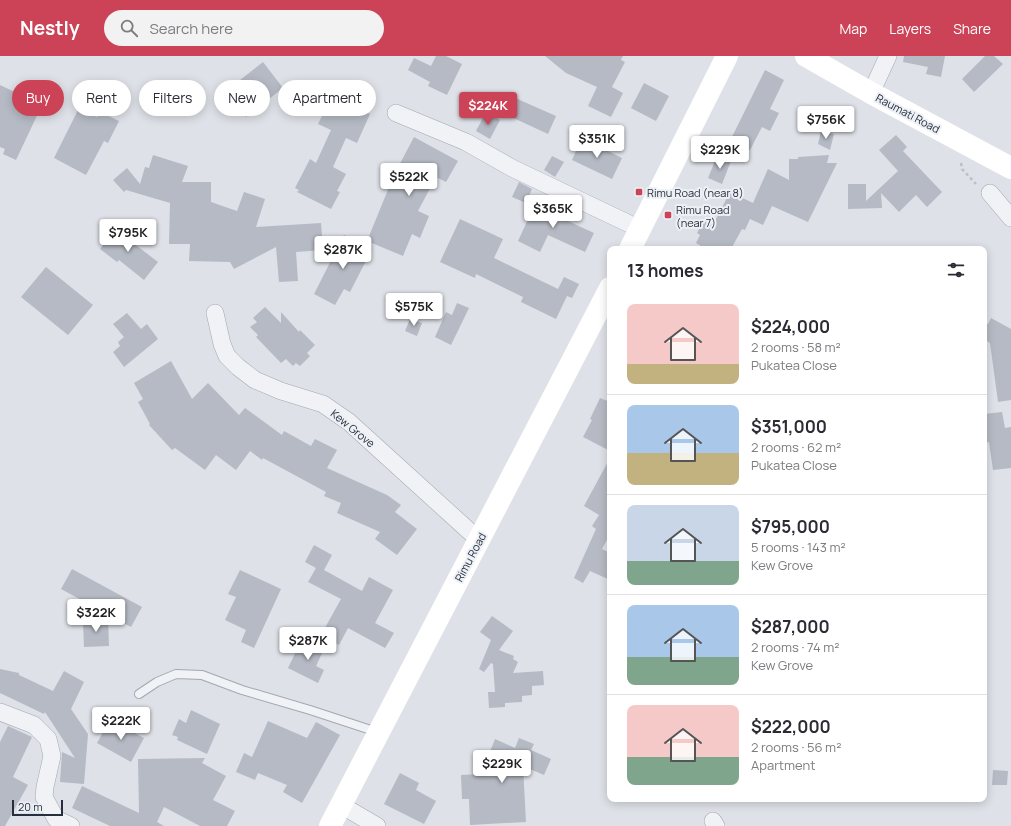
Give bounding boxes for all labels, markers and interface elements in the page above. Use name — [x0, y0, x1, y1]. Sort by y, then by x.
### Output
search box — [104, 10, 384, 46]
text: Nestly — [20, 15, 80, 41]
icon: search — [118, 17, 140, 39]
text: Search here — [150, 18, 233, 39]
text: Map — [839, 19, 867, 38]
text: Layers — [889, 19, 931, 38]
text: Share — [953, 19, 991, 38]
chip: Buy — [12, 80, 64, 116]
chip: Rent — [72, 80, 131, 116]
chip: Filters — [139, 80, 206, 116]
chip: New — [214, 80, 270, 116]
chip: Apartment — [278, 80, 376, 116]
street label: Raumati Road — [873, 90, 943, 136]
pin: $224K — [460, 92, 516, 126]
text: $224K — [468, 96, 508, 114]
pin: $756K — [798, 106, 854, 140]
text: $756K — [806, 110, 846, 128]
pin: $351K — [569, 125, 625, 159]
text: $351K — [578, 129, 616, 147]
pin: $229K — [692, 136, 748, 170]
text: $229K — [700, 140, 740, 158]
pin: $522K — [381, 163, 437, 197]
text: $522K — [389, 167, 429, 185]
place label: Rimu Road (near 8) — [647, 185, 744, 200]
marker: Rimu Road (near 8) — [634, 187, 644, 197]
pin: $365K — [525, 195, 581, 229]
text: $365K — [533, 199, 573, 217]
place label: Rimu Road (near 7) — [676, 202, 730, 230]
marker: Rimu Road (near 7) — [663, 210, 673, 220]
pin: $795K — [100, 219, 156, 253]
text: $795K — [108, 223, 148, 241]
pin: $287K — [315, 236, 371, 270]
text: $287K — [323, 240, 363, 258]
text: 13 homes — [627, 259, 703, 282]
icon: filters — [945, 259, 967, 281]
pin: $575K — [386, 293, 442, 327]
text: $575K — [395, 297, 433, 315]
text: $224,000 — [751, 315, 830, 338]
icon: home — [659, 320, 707, 368]
text: 2 rooms · 58 m² — [751, 338, 841, 356]
text: Pukatea Close — [751, 356, 837, 374]
street label: Kew Grove — [328, 406, 379, 451]
text: $351,000 — [751, 415, 827, 438]
icon: home — [659, 421, 707, 469]
text: 2 rooms · 62 m² — [751, 438, 841, 456]
text: Pukatea Close — [751, 456, 837, 474]
text: $795,000 — [751, 515, 830, 538]
icon: home — [659, 521, 707, 569]
street label: Rimu Road — [451, 530, 489, 584]
text: 5 rooms · 143 m² — [751, 538, 846, 556]
text: Kew Grove — [751, 556, 813, 574]
pin: $322K — [68, 599, 124, 633]
text: $322K — [76, 603, 116, 621]
text: $287,000 — [751, 615, 830, 638]
icon: home — [659, 621, 707, 669]
pin: $287K — [280, 627, 336, 661]
text: $287K — [288, 631, 328, 649]
text: 2 rooms · 74 m² — [751, 638, 839, 656]
text: Kew Grove — [751, 656, 813, 674]
pin: $222K — [93, 707, 149, 741]
text: $222K — [101, 711, 141, 729]
text: $222,000 — [751, 715, 831, 738]
icon: home — [659, 721, 707, 769]
text: 2 rooms · 56 m² — [751, 738, 841, 756]
pin: $229K — [474, 750, 530, 784]
text: $229K — [482, 754, 522, 772]
text: Apartment — [751, 756, 815, 774]
scale bar — [12, 798, 63, 817]
text: 20 m — [18, 799, 43, 814]

